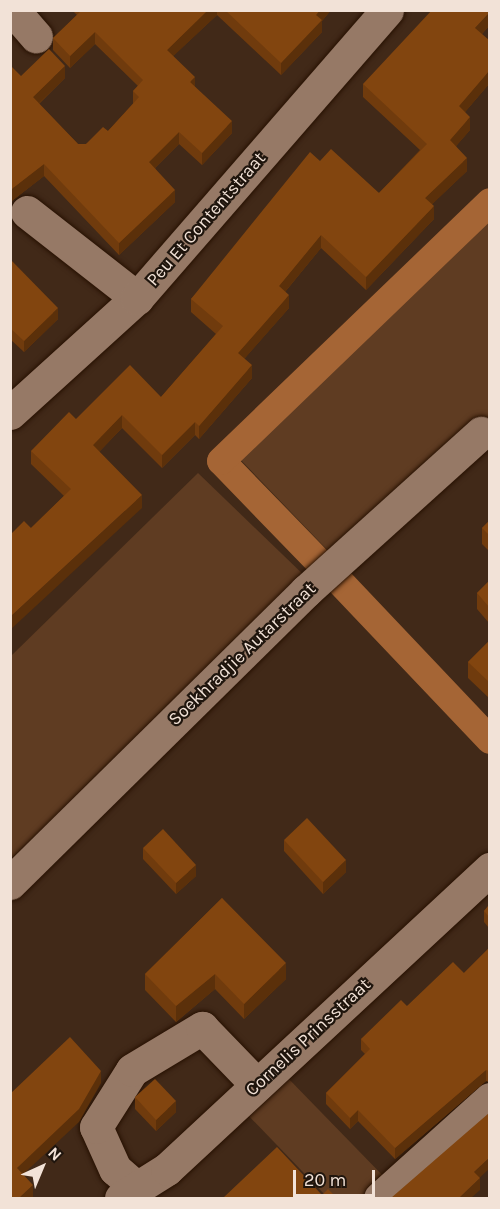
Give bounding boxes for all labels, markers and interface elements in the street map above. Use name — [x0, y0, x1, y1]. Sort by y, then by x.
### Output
street label: Peu Et Contentstraat — [142, 148, 270, 290]
street label: Soekhradjie Autarstraat — [164, 578, 320, 730]
street label: Cornelis Prinsstraat — [241, 973, 375, 1101]
north arrow — [12, 1137, 72, 1197]
text: N — [44, 1143, 66, 1165]
scale bar — [296, 1158, 378, 1196]
text: 20 m — [304, 1169, 346, 1191]

